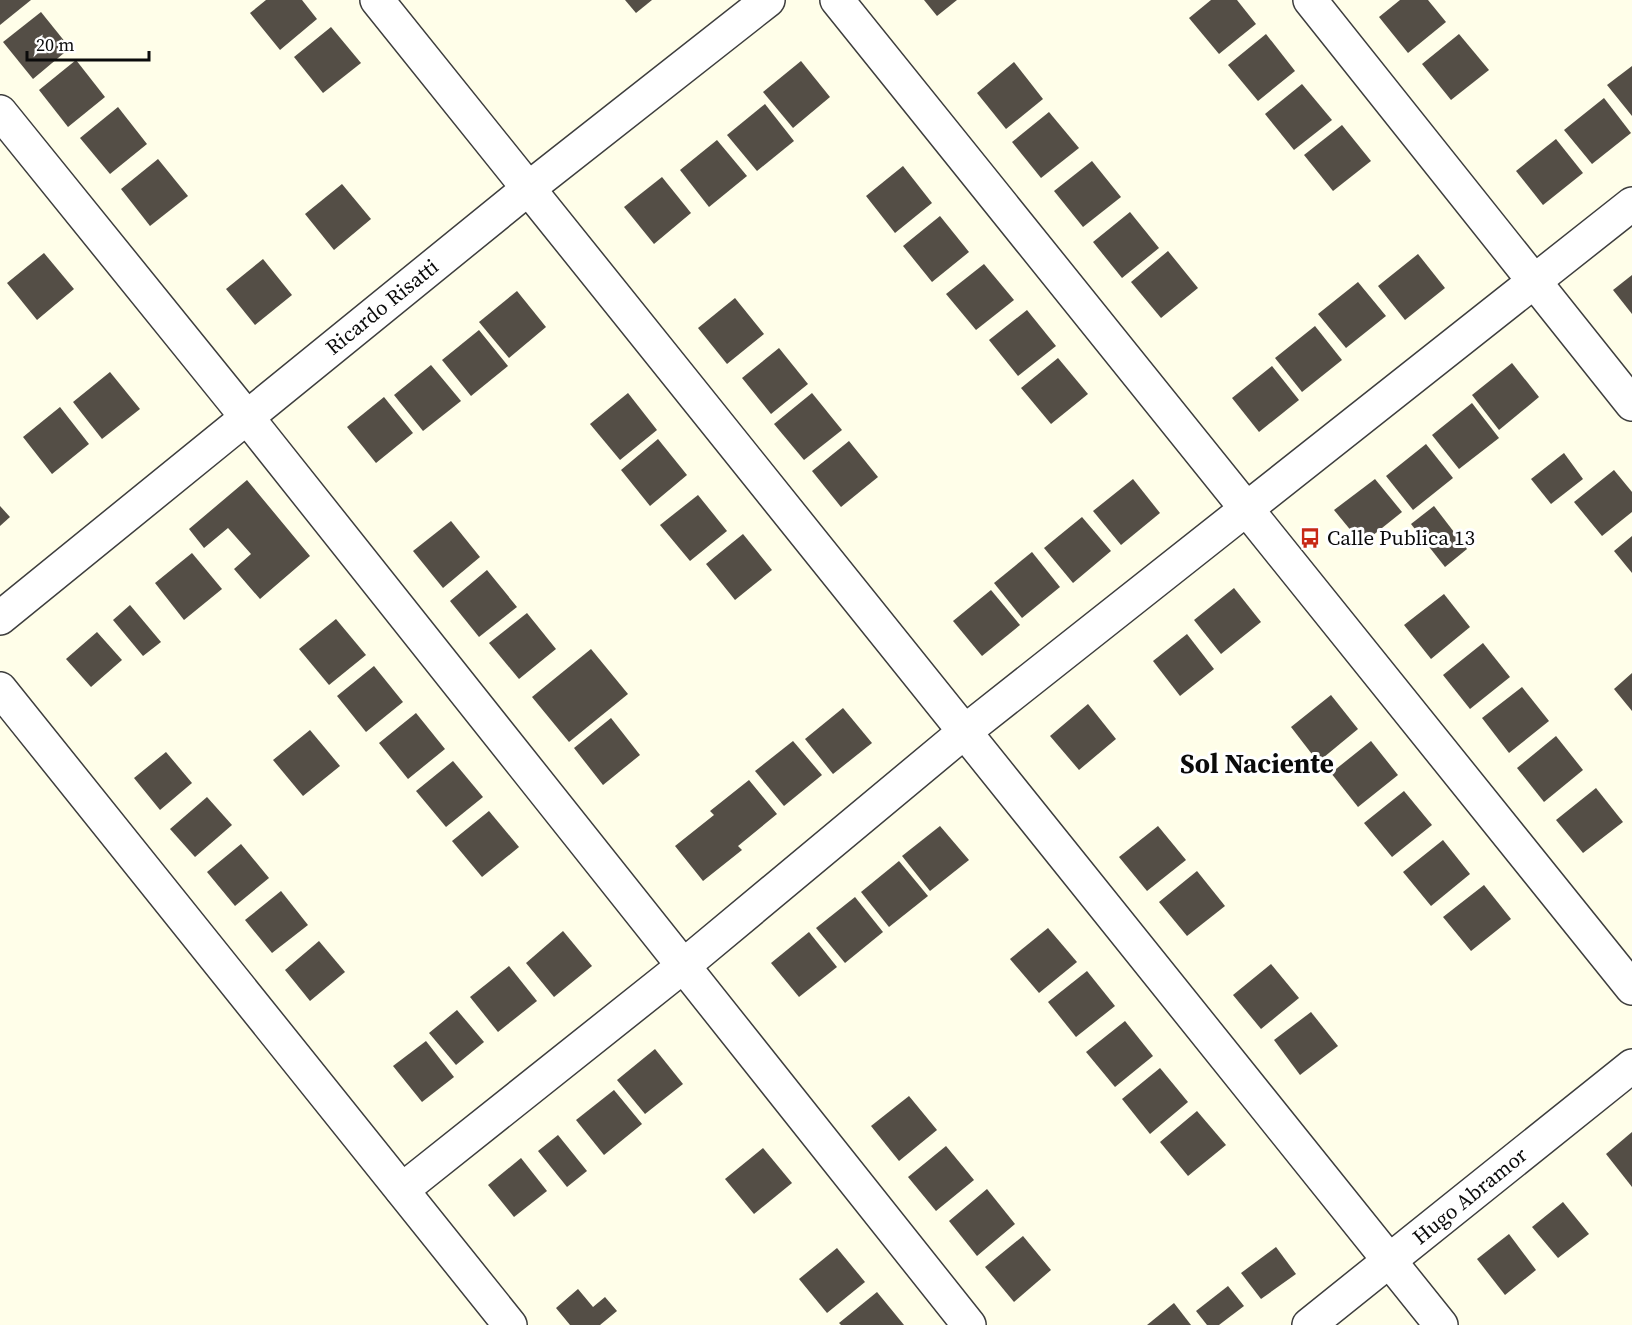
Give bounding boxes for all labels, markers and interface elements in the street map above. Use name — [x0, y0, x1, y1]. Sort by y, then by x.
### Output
scale bar — [27, 24, 148, 62]
text: 20 m — [36, 32, 74, 57]
street label: Ricardo Risatti — [319, 252, 444, 361]
place label: Calle Publica 13 — [1327, 523, 1475, 552]
bus stop icon: Calle Publica 13 — [1298, 526, 1322, 550]
district label: Sol Naciente — [1180, 745, 1334, 782]
street label: Hugo Abramor — [1406, 1140, 1533, 1251]

